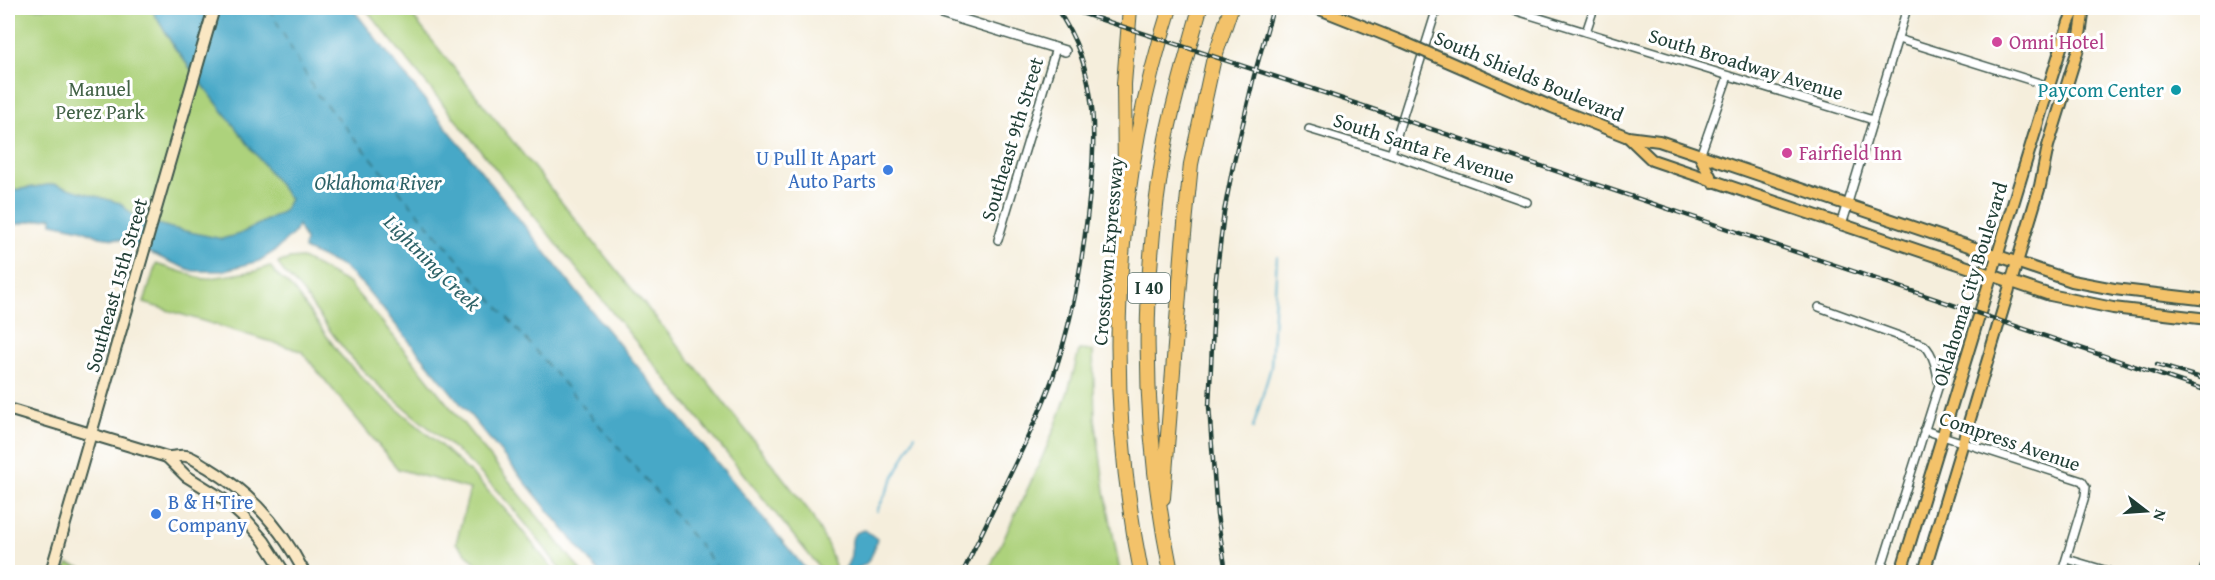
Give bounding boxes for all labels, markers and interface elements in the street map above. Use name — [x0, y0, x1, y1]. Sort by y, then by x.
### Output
street label: South Broadway Avenue — [1645, 20, 1847, 107]
street label: South Shields Boulevard — [1430, 22, 1629, 129]
place label: Omni Hotel — [2009, 27, 2105, 56]
marker: Omni Hotel — [1990, 35, 2004, 49]
street label: Southeast 9th Street — [973, 53, 1050, 224]
park label: Manuel Perez Park — [55, 74, 145, 126]
place label: Paycom Center — [2038, 75, 2164, 104]
marker: Paycom Center — [2169, 83, 2183, 97]
street label: South Santa Fe Avenue — [1330, 105, 1519, 191]
place label: Fairfield Inn — [1799, 138, 1902, 167]
place label: U Pull It Apart Auto Parts — [756, 143, 876, 195]
marker: Fairfield Inn — [1780, 146, 1794, 160]
street label: Crosstown Expressway — [1085, 155, 1130, 347]
marker: U Pull It Apart Auto Parts — [881, 163, 895, 177]
water label: Oklahoma River — [314, 167, 443, 198]
street label: Oklahoma City Boulevard — [1925, 178, 2014, 389]
street label: Southeast 15th Street — [77, 194, 154, 375]
water label: Lightning Creek — [376, 206, 488, 319]
road number: I 40 — [1128, 273, 1170, 303]
street label: Compress Avenue — [1936, 403, 2085, 478]
north arrow — [2116, 481, 2176, 541]
place label: B & H Tire Company — [168, 487, 254, 539]
marker: B & H Tire Company — [149, 507, 163, 521]
text: N — [2147, 507, 2173, 524]

